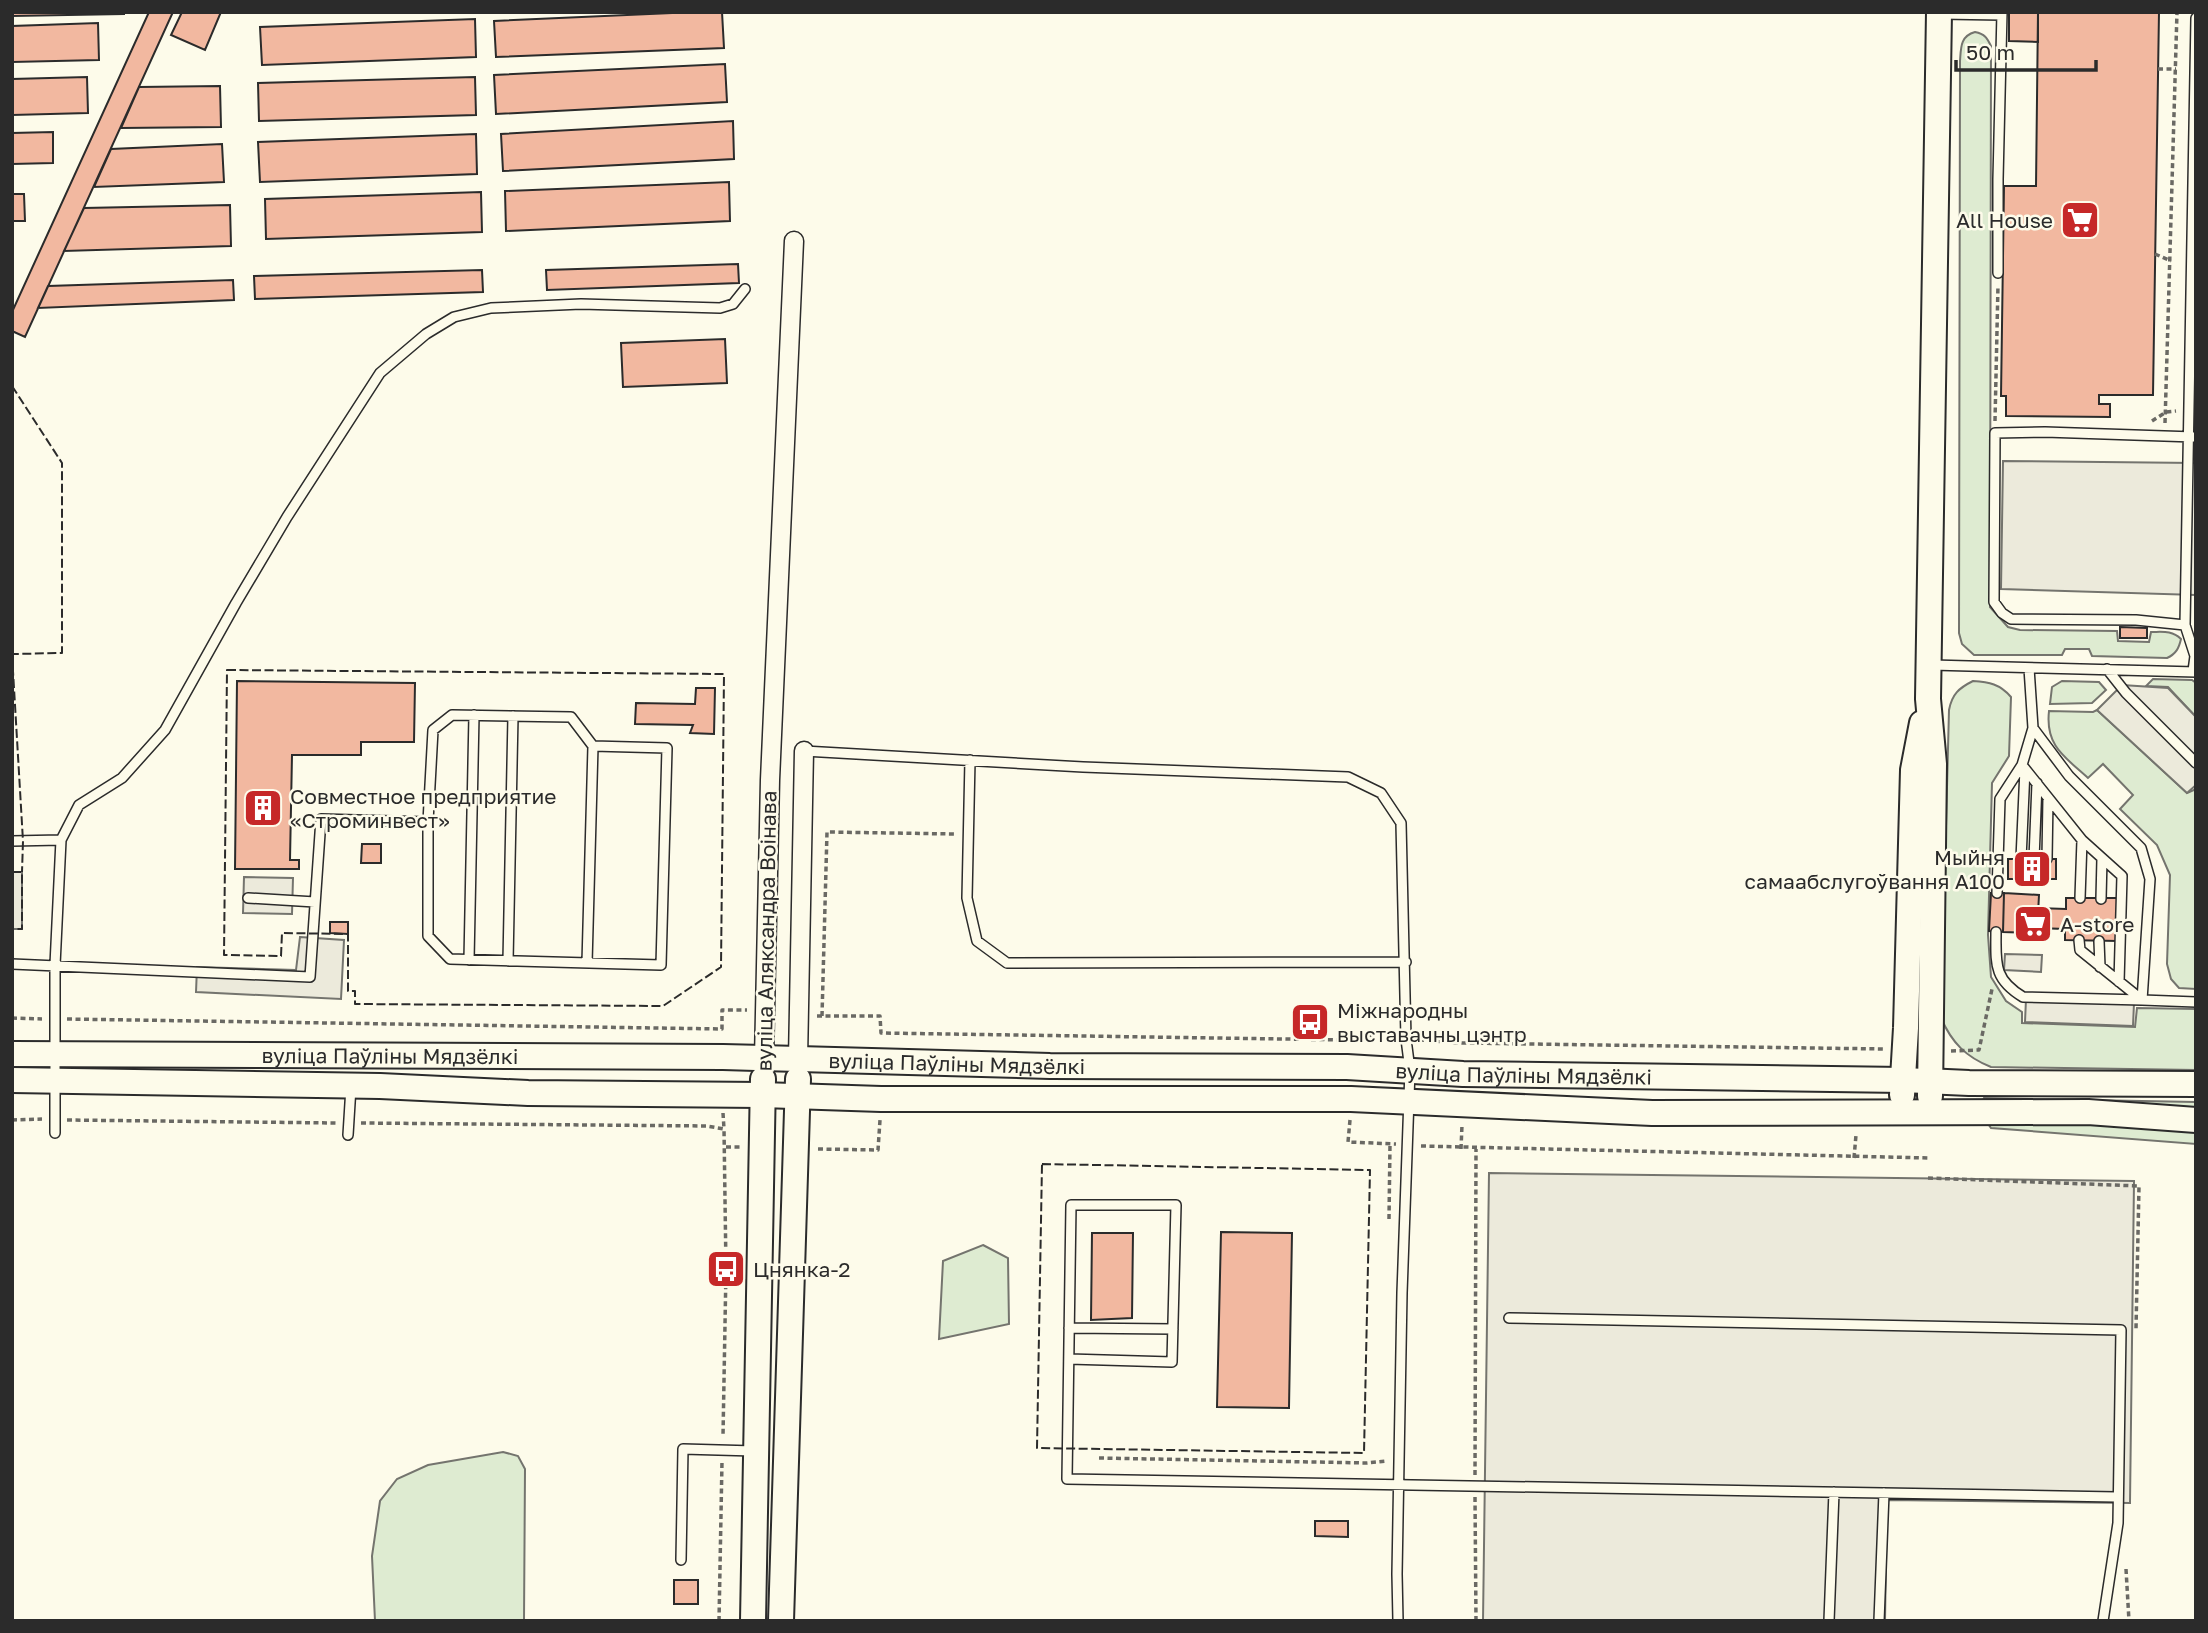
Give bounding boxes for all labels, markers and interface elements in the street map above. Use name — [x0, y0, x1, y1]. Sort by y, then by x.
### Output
scale bar — [1956, 28, 2096, 72]
text: 50 m — [1966, 39, 2015, 65]
supermarket icon: All House — [2059, 199, 2101, 241]
place label: All House — [1956, 207, 2053, 233]
place label: Совместное предприятие «Строминвест» — [290, 783, 556, 833]
building icon: Совместное предприятие «Строминвест» — [242, 787, 284, 829]
street label: вуліца Аляксандра Воінава — [751, 790, 781, 1072]
place label: Мыйня самаабслугоўвання A100 — [1745, 844, 2005, 894]
building icon: Мыйня самаабслугоўвання A100 — [2011, 848, 2053, 890]
supermarket icon: А-store — [2012, 903, 2054, 945]
place label: А-store — [2060, 911, 2134, 937]
place label: Міжнародны выставачны цэнтр — [1337, 997, 1527, 1047]
bus stop icon: Міжнародны выставачны цэнтр — [1289, 1001, 1331, 1043]
street label: вуліца Паўліны Мядзёлкі — [262, 1042, 518, 1069]
street label: вуліца Паўліны Мядзёлкі — [828, 1047, 1085, 1079]
street label: вуліца Паўліны Мядзёлкі — [1395, 1057, 1652, 1090]
bus stop icon: Цнянка-2 — [705, 1248, 747, 1290]
place label: Цнянка-2 — [753, 1256, 851, 1282]

